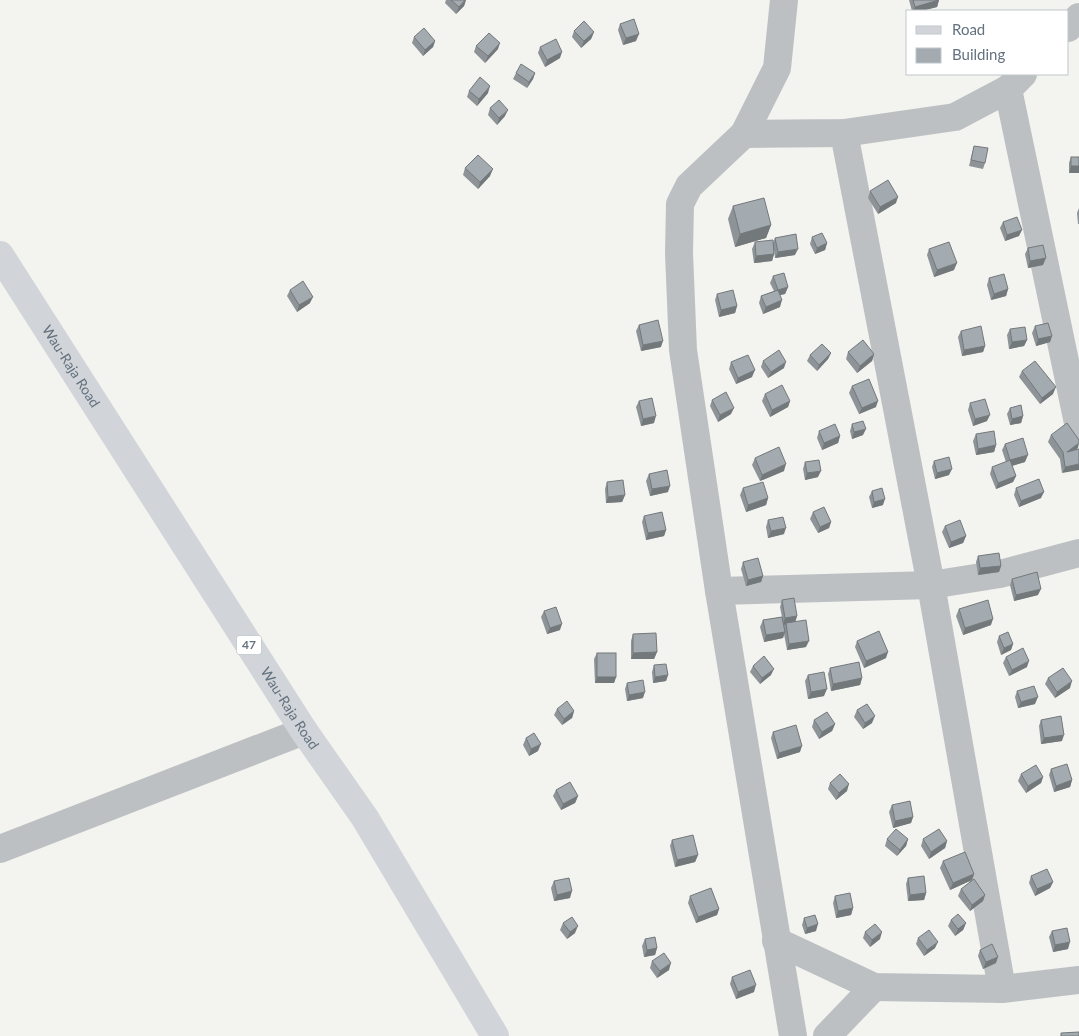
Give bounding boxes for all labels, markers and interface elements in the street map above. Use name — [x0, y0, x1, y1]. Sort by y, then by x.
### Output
legend — [906, 10, 1069, 75]
text: Road — [952, 20, 985, 38]
text: Building — [952, 45, 1005, 63]
street label: Wau-Raja Road — [39, 322, 104, 410]
road number: 47 — [236, 636, 262, 654]
street label: Wau-Raja Road — [257, 664, 323, 752]

